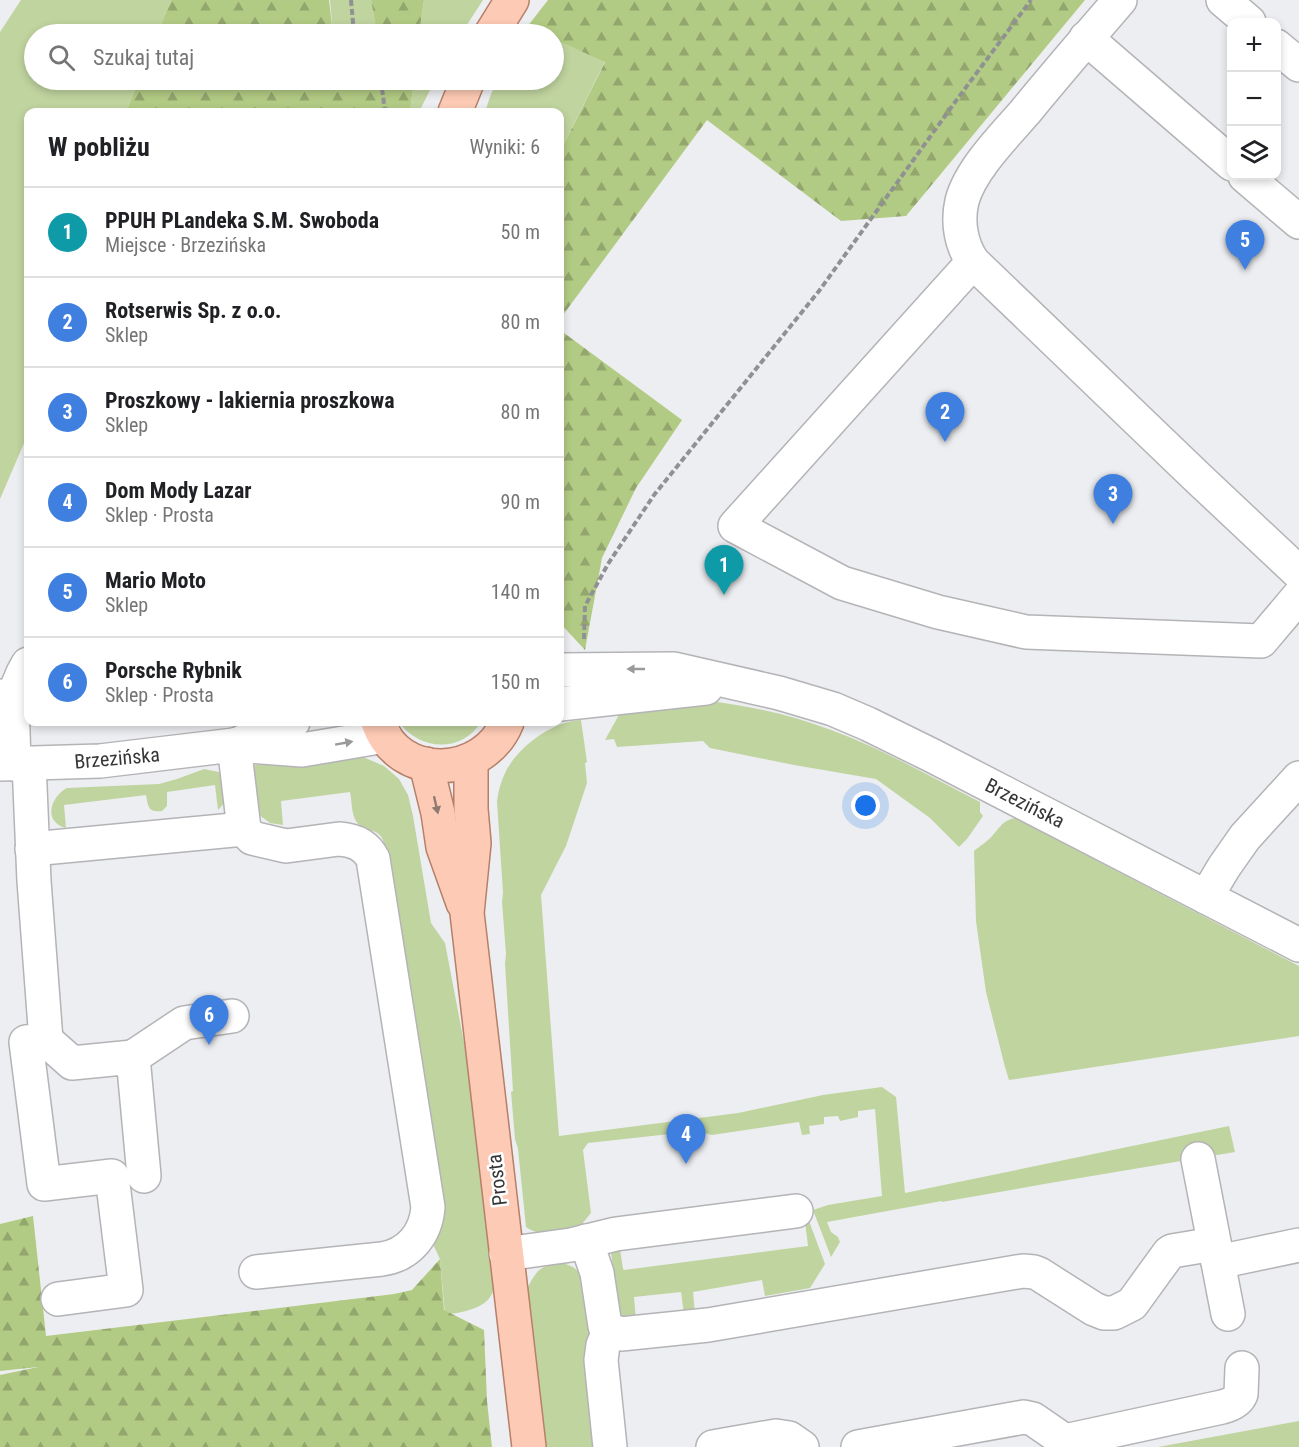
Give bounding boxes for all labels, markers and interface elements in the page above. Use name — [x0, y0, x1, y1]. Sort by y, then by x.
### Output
map controls — [1227, 18, 1281, 180]
button: + — [1227, 18, 1281, 72]
search box — [24, 24, 564, 90]
icon: search — [45, 41, 78, 74]
text: Szukaj tutaj — [93, 45, 194, 70]
button: − — [1227, 72, 1281, 126]
button: layers — [1227, 126, 1281, 180]
text: W pobliżu — [48, 132, 150, 162]
text: Wyniki: 6 — [469, 135, 540, 159]
text: PPUH PLandeka S.M. Swoboda — [105, 208, 379, 233]
text: 1 — [62, 220, 73, 244]
text: 50 m — [501, 220, 540, 244]
pin: 5 — [1226, 220, 1264, 270]
text: Miejsce · Brzezińska — [105, 233, 266, 257]
text: Rotserwis Sp. z o.o. — [105, 298, 281, 323]
text: 2 — [62, 310, 73, 334]
text: 80 m — [501, 310, 540, 334]
text: Sklep — [105, 323, 148, 347]
text: Proszkowy - lakiernia proszkowa — [105, 388, 395, 413]
pin: 2 — [926, 392, 964, 442]
text: 3 — [62, 400, 73, 424]
text: 80 m — [501, 400, 540, 424]
text: Sklep — [105, 413, 148, 437]
pin: 3 — [1094, 474, 1132, 524]
text: Dom Mody Lazar — [105, 478, 252, 503]
text: 4 — [62, 490, 73, 514]
text: 90 m — [501, 490, 540, 514]
text: Sklep · Prosta — [105, 503, 214, 527]
pin: 1 — [704, 546, 744, 595]
text: Mario Moto — [105, 568, 206, 593]
text: 5 — [62, 580, 73, 604]
text: 140 m — [491, 580, 540, 604]
text: Sklep — [105, 593, 148, 617]
text: Porsche Rybnik — [105, 658, 242, 683]
one-way arrow — [627, 664, 646, 674]
text: 6 — [62, 670, 73, 694]
text: 150 m — [491, 670, 540, 694]
text: Sklep · Prosta — [105, 683, 214, 707]
one-way arrow — [334, 739, 353, 748]
street label: Brzezińska — [73, 742, 161, 774]
street label: Brzezińska — [981, 773, 1069, 833]
your location — [851, 791, 880, 820]
one-way arrow — [431, 796, 441, 814]
pin: 6 — [190, 996, 228, 1045]
pin: 4 — [666, 1114, 706, 1164]
street label: Prosta — [482, 1153, 512, 1207]

